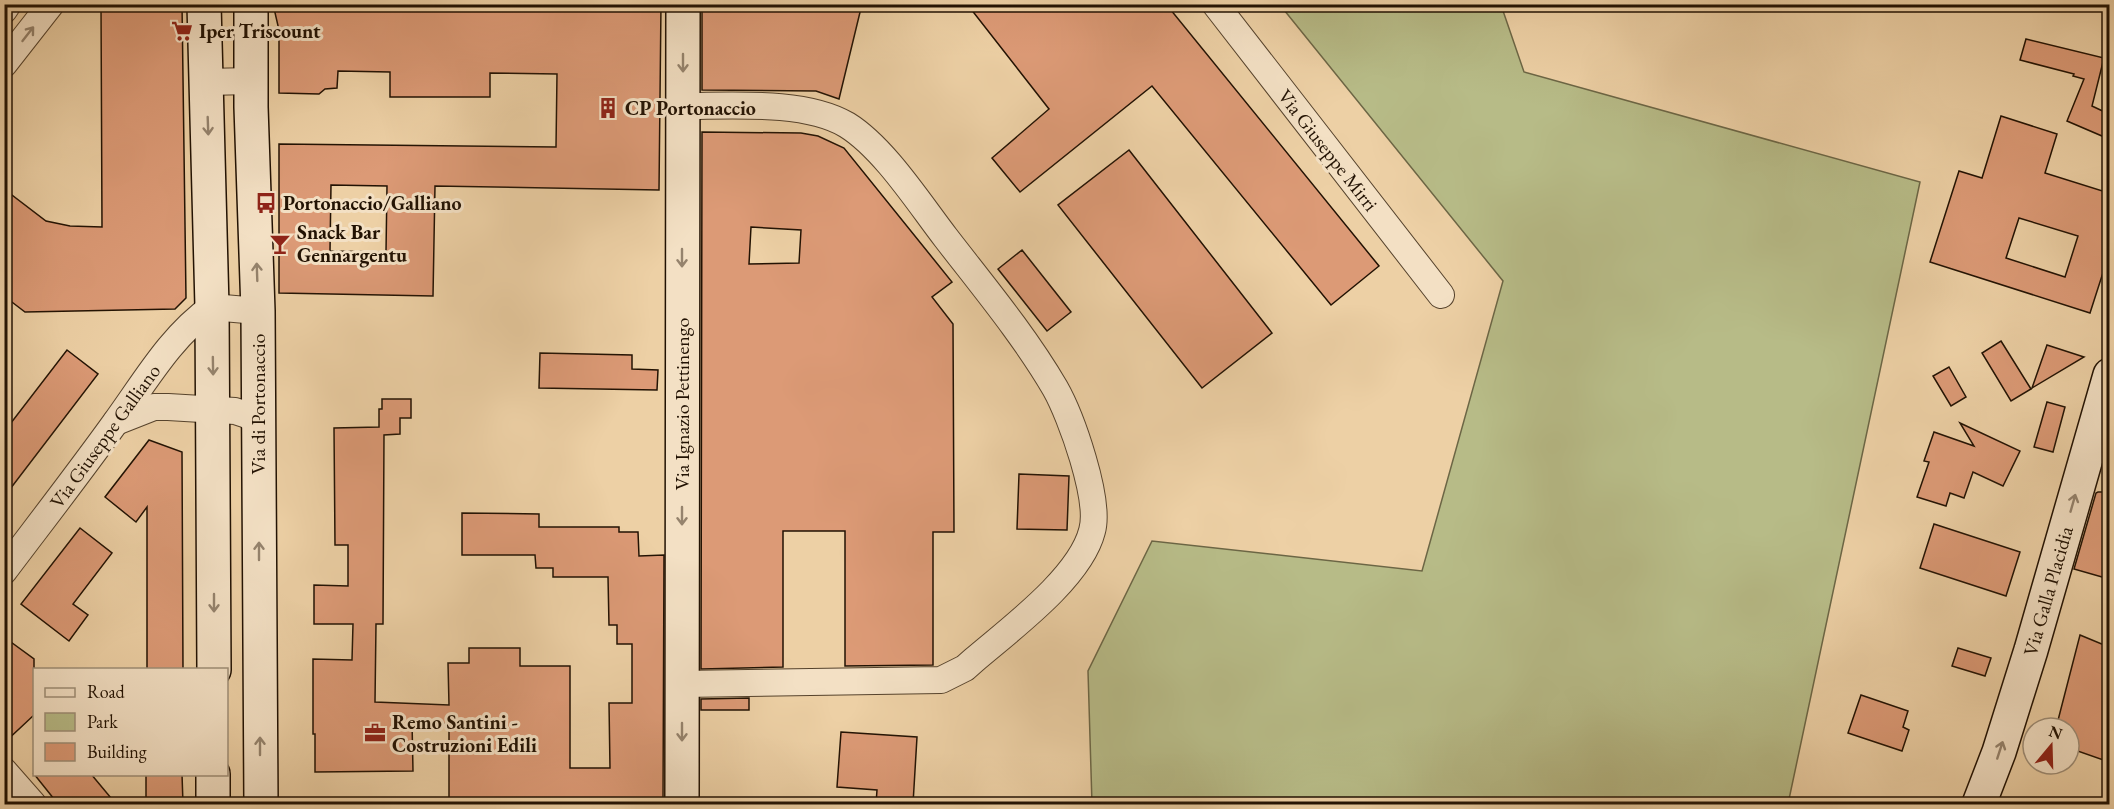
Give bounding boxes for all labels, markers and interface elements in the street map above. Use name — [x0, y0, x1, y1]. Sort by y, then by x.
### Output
place label: Iper Triscount — [199, 18, 321, 44]
supermarket icon: Iper Triscount — [170, 19, 194, 43]
one-way arrow — [21, 26, 34, 42]
one-way arrow — [677, 52, 689, 72]
street label: Via Giuseppe Mirri — [1272, 84, 1384, 216]
place label: CP Portonaccio — [625, 95, 756, 121]
building icon: CP Portonaccio — [596, 96, 620, 120]
one-way arrow — [202, 115, 213, 135]
place label: Portonaccio/Galliano — [283, 190, 462, 216]
bus stop icon: Portonaccio/Galliano — [254, 191, 278, 215]
place label: Snack Bar Gennargentu — [297, 219, 407, 268]
bar icon: Snack Bar Gennargentu — [268, 232, 292, 256]
one-way arrow — [676, 247, 688, 267]
one-way arrow — [251, 263, 262, 283]
street label: Via Ignazio Pettinengo — [669, 318, 695, 490]
street label: Via di Portonaccio — [245, 333, 271, 474]
one-way arrow — [207, 355, 219, 375]
street label: Via Giuseppe Galliano — [44, 359, 166, 513]
one-way arrow — [2068, 493, 2079, 512]
one-way arrow — [676, 505, 688, 525]
street label: Via Galla Placidia — [2017, 523, 2079, 659]
one-way arrow — [253, 542, 265, 562]
one-way arrow — [208, 592, 220, 612]
legend — [33, 668, 228, 776]
text: Road — [87, 680, 126, 703]
place label: Remo Santini - Costruzioni Edili — [392, 709, 537, 758]
text: Park — [87, 710, 118, 733]
north arrow — [2021, 716, 2081, 776]
text: N — [2046, 720, 2065, 744]
office icon: Remo Santini - Costruzioni Edili — [363, 721, 387, 745]
one-way arrow — [676, 721, 688, 741]
one-way arrow — [255, 737, 266, 757]
text: Building — [87, 740, 147, 763]
one-way arrow — [1995, 741, 2006, 760]

